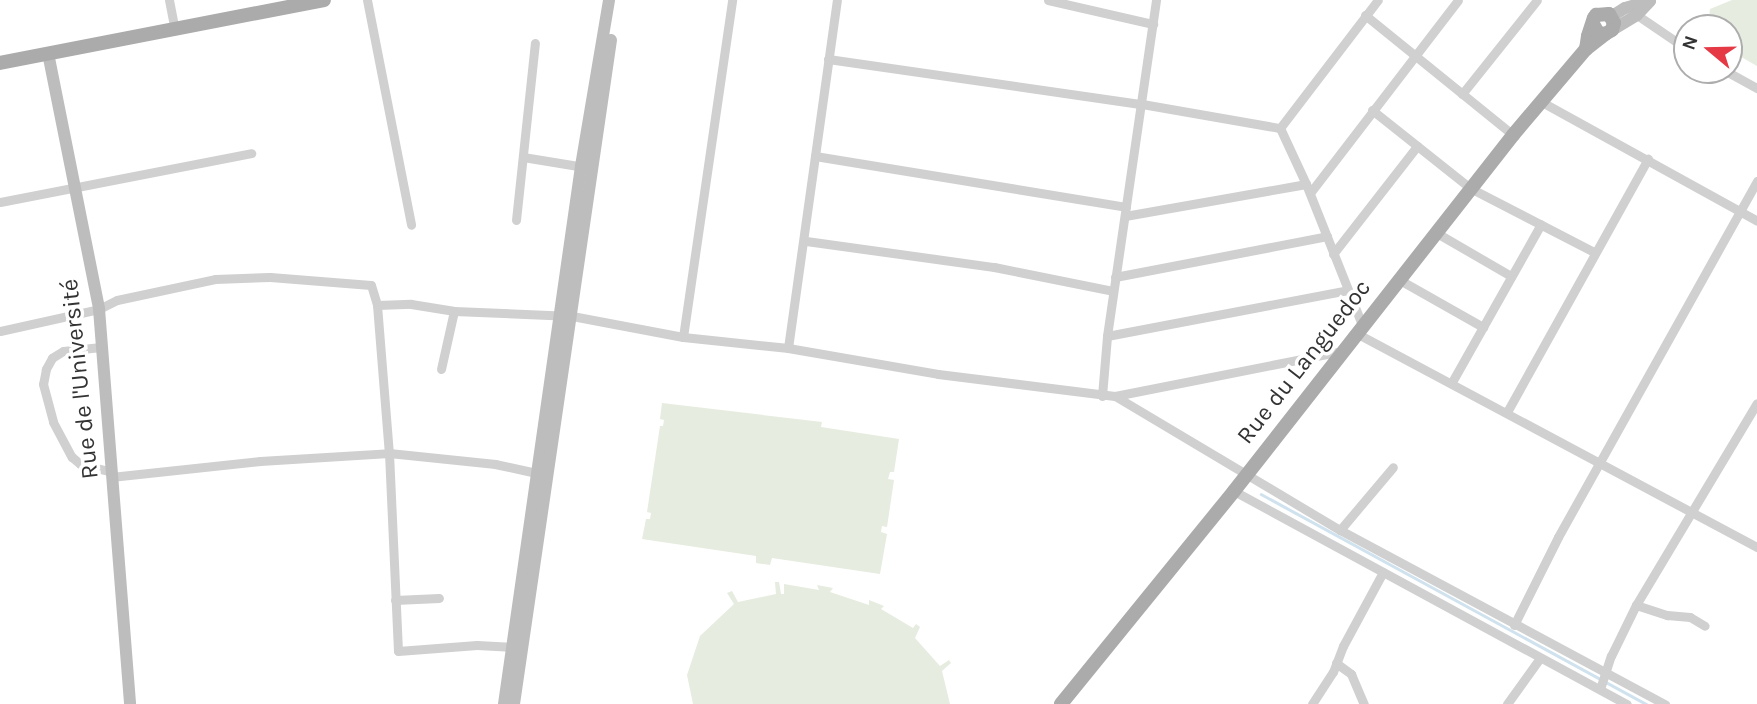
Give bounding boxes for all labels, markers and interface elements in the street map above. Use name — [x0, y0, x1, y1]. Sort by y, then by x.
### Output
north arrow — [1673, 14, 1743, 84]
text: N — [1677, 33, 1703, 53]
street label: Rue du Languedoc — [1231, 274, 1377, 450]
street label: Rue de l'Université — [55, 278, 105, 480]

